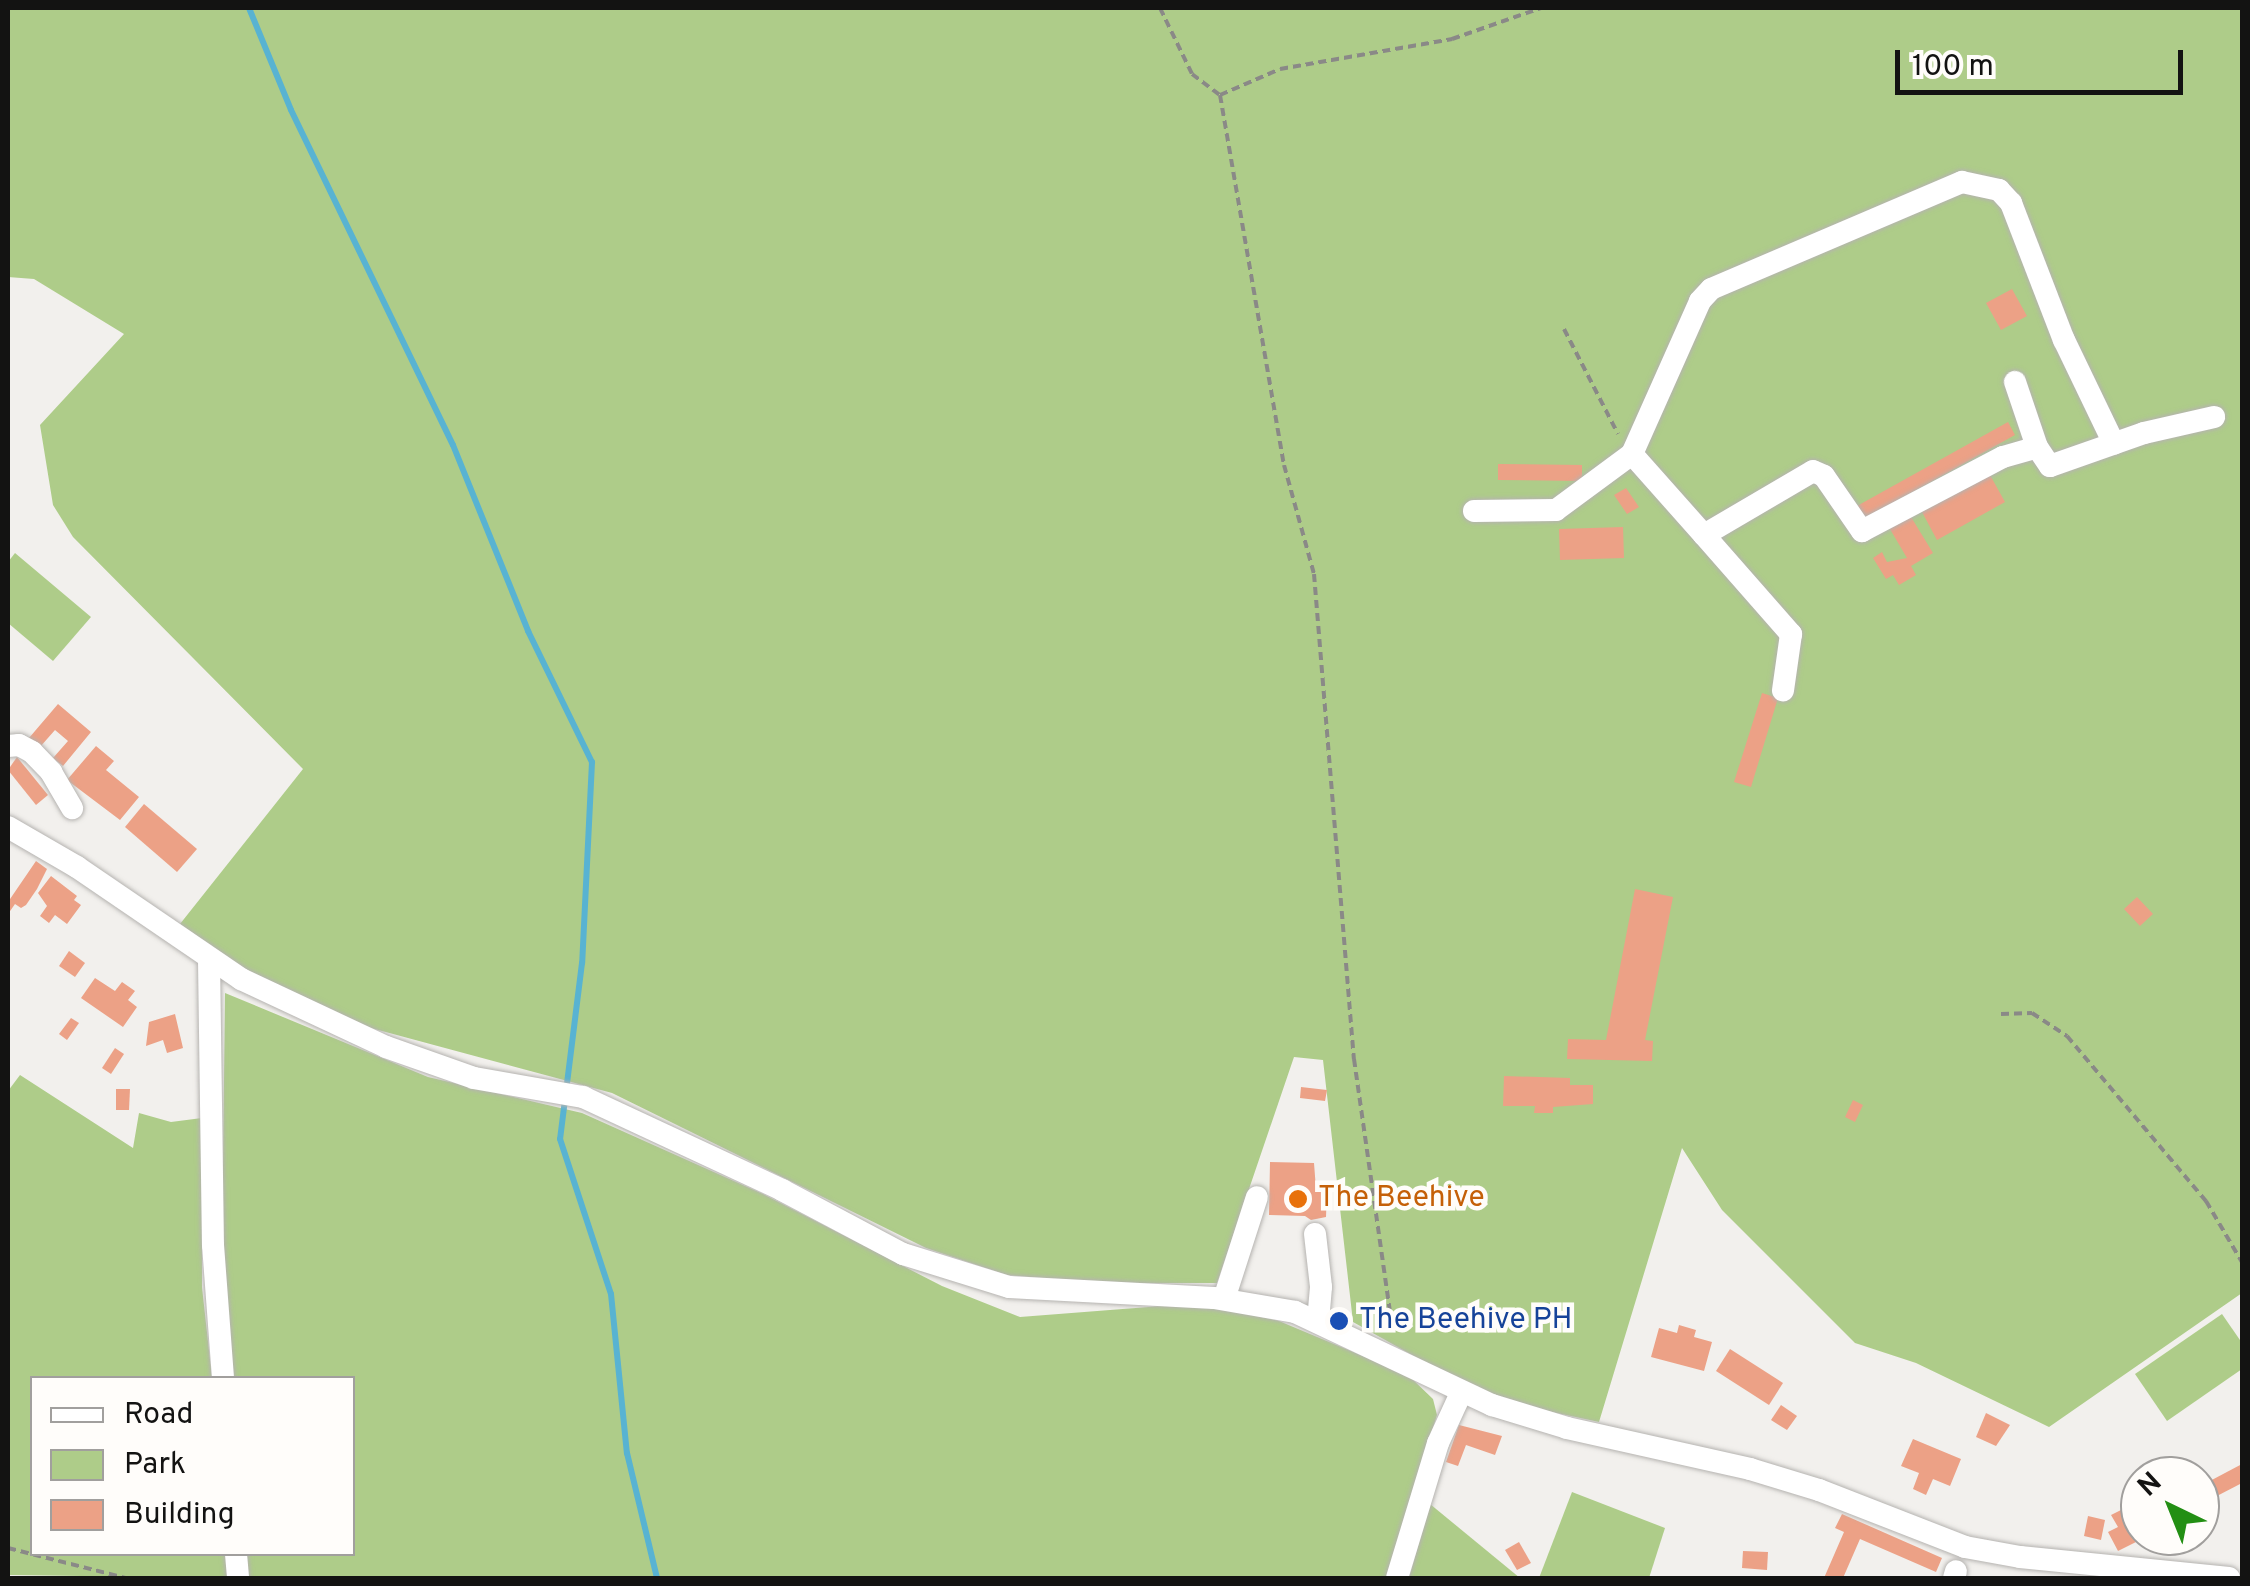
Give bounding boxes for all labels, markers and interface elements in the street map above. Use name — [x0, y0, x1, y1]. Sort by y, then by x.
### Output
scale bar — [1900, 30, 2188, 92]
text: 100 m — [1912, 49, 1994, 86]
place label: The Beehive — [1318, 1181, 1485, 1217]
marker: The Beehive — [1287, 1188, 1309, 1210]
place label: The Beehive PH — [1359, 1303, 1573, 1339]
marker: The Beehive PH — [1328, 1310, 1350, 1332]
legend — [30, 1376, 355, 1556]
text: Road — [124, 1397, 193, 1434]
text: Park — [124, 1447, 186, 1484]
north arrow — [2120, 1456, 2220, 1556]
text: N — [2131, 1466, 2171, 1506]
text: Building — [124, 1497, 235, 1534]

